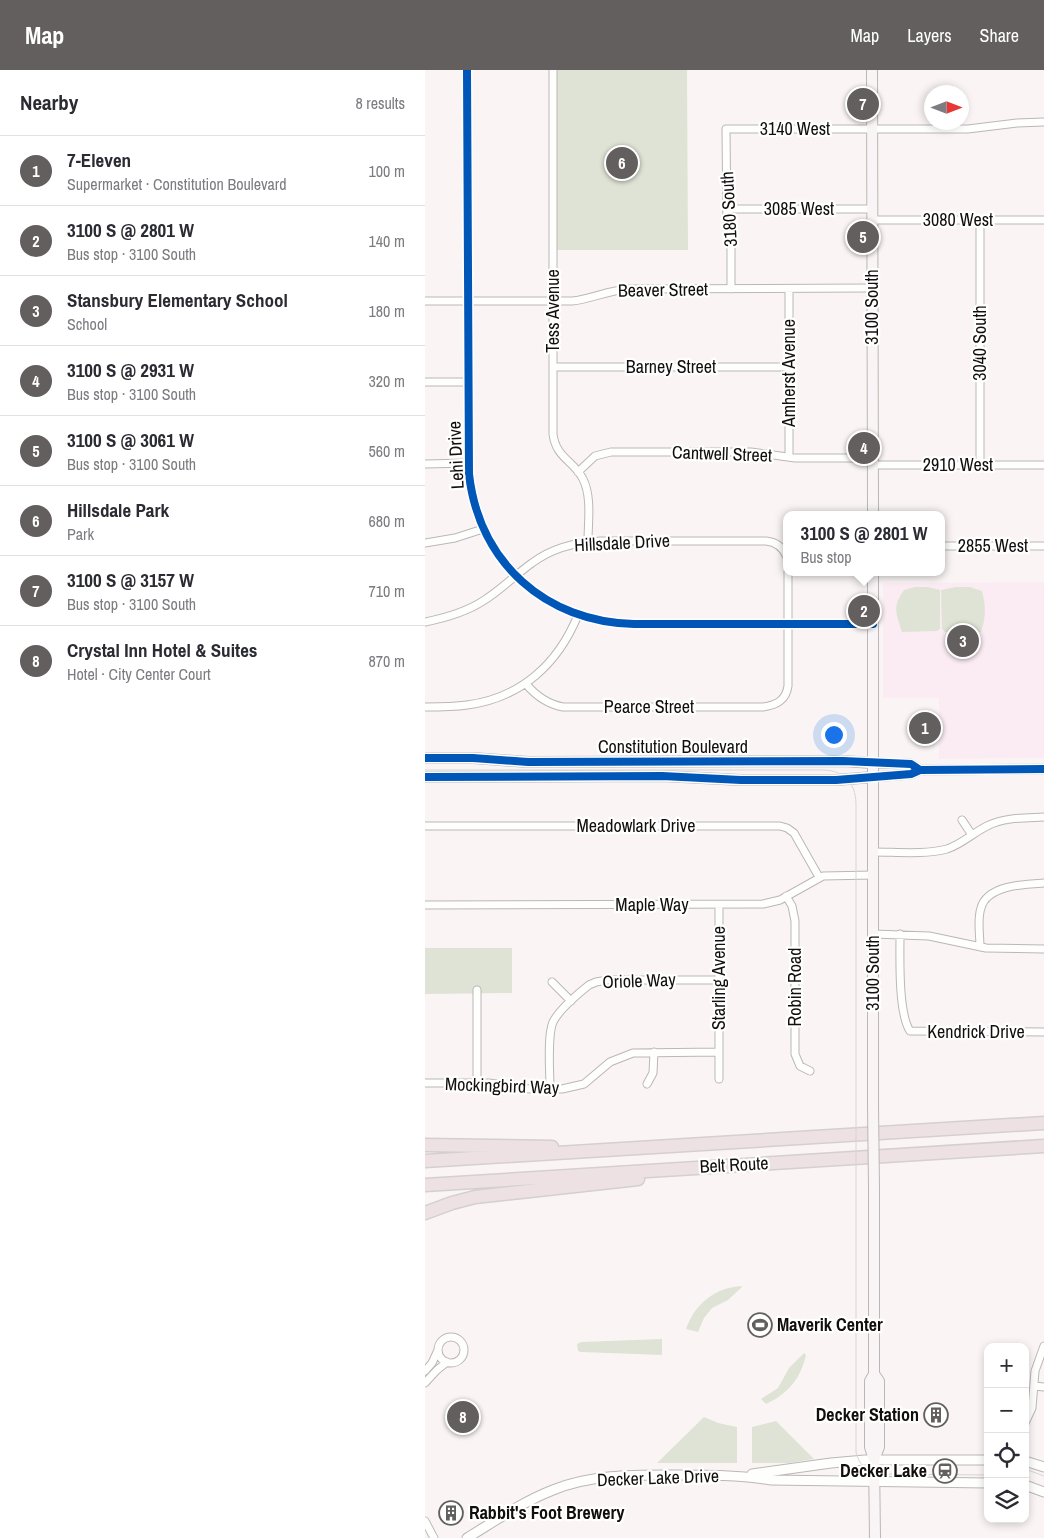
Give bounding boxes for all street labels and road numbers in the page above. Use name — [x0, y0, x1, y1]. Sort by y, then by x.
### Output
street label: 3140 West — [760, 116, 830, 141]
street label: 3180 South — [714, 171, 743, 247]
street label: 3085 West — [764, 196, 834, 221]
street label: 3080 West — [923, 207, 993, 232]
street label: Tess Avenue — [540, 269, 565, 353]
street label: 3100 South — [859, 269, 884, 345]
street label: Beaver Street — [618, 276, 708, 303]
street label: 3040 South — [967, 305, 992, 381]
street label: Amherst Avenue — [776, 319, 801, 428]
street label: Barney Street — [626, 354, 716, 379]
street label: Lehi Drive — [441, 420, 470, 490]
street label: Cantwell Street — [672, 439, 772, 468]
street label: 2910 West — [923, 452, 993, 477]
street label: Hillsdale Drive — [573, 528, 671, 557]
street label: 2855 West — [958, 533, 1028, 558]
street label: Pearce Street — [604, 694, 694, 719]
street label: Constitution Boulevard — [598, 734, 748, 759]
street label: Meadowlark Drive — [577, 813, 695, 838]
street label: Maple Way — [615, 892, 689, 917]
street label: Starling Avenue — [706, 926, 731, 1030]
street label: 3100 South — [860, 935, 885, 1011]
street label: Robin Road — [782, 948, 807, 1026]
street label: Oriole Way — [602, 967, 677, 994]
street label: Kendrick Drive — [927, 1019, 1025, 1044]
street label: Mockingbird Way — [444, 1071, 560, 1100]
street label: Belt Route — [699, 1150, 769, 1179]
street label: Decker Lake Drive — [596, 1463, 719, 1492]

